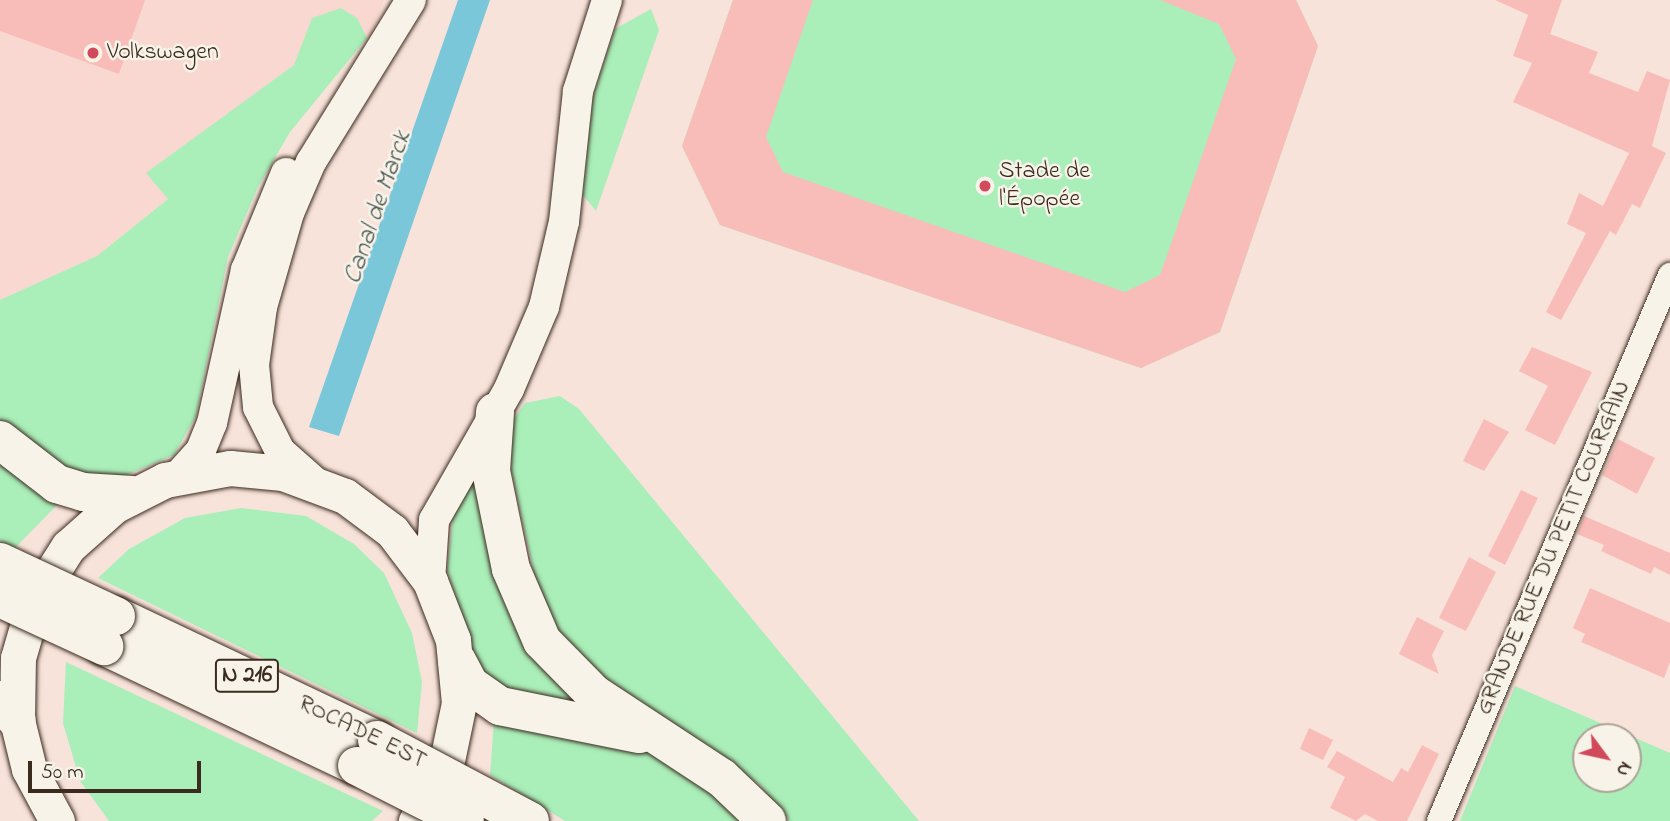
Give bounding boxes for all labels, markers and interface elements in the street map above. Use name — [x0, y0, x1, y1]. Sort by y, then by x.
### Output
place label: Volkswagen — [107, 39, 219, 67]
marker: Volkswagen — [85, 45, 101, 61]
water label: Canal de Marck — [338, 127, 420, 289]
place label: Stade de l'Épopée — [999, 158, 1090, 214]
marker: Stade de l'Épopée — [977, 178, 993, 194]
street label: GRANDE RUE DU PETIT COURGAIN — [1470, 377, 1638, 719]
road number: N 216 — [214, 656, 280, 696]
street label: ROCADE EST — [293, 690, 431, 776]
north arrow — [1572, 723, 1642, 793]
scale bar — [32, 748, 205, 792]
text: N — [1609, 756, 1638, 781]
text: 50 m — [41, 758, 84, 788]

